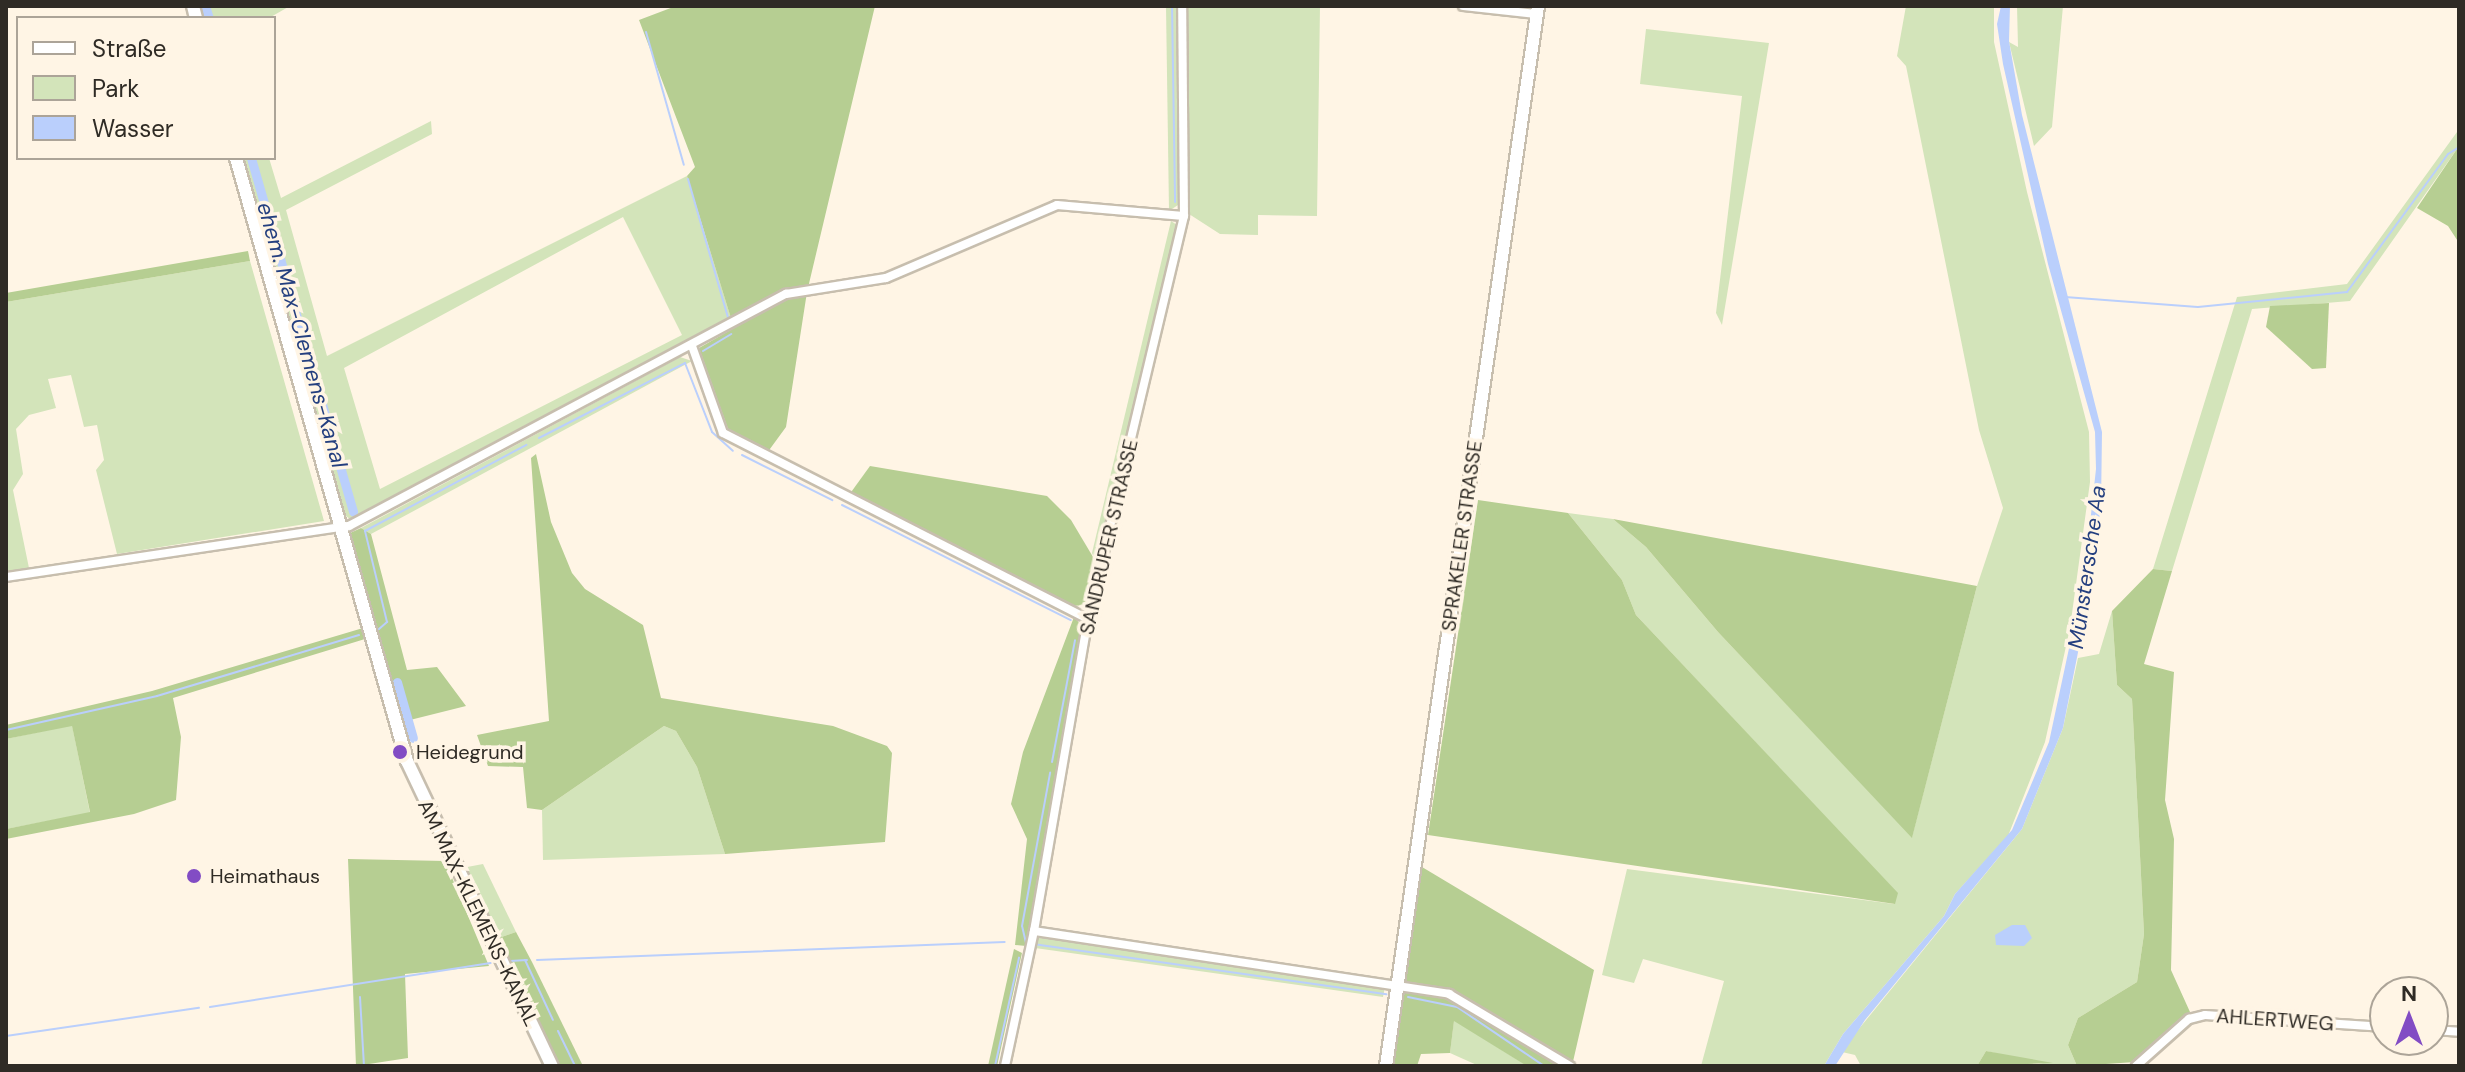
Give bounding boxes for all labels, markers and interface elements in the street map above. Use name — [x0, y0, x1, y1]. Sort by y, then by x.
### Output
legend — [16, 16, 276, 160]
text: Straße — [92, 33, 166, 64]
text: Park — [92, 73, 139, 104]
text: Wasser — [92, 113, 174, 144]
water label: ehem. Max-Clemens-Kanal — [251, 199, 353, 471]
street label: SANDRUPER STRASSE — [1075, 437, 1143, 637]
street label: SPRAKELER STRASSE — [1437, 439, 1487, 633]
water label: Münstersche Aa — [2062, 484, 2112, 650]
place label: Heidegrund — [416, 740, 524, 764]
marker: Heidegrund — [391, 743, 409, 761]
street label: AM MAX-KLEMENS-KANAL — [413, 796, 543, 1030]
place label: Heimathaus — [210, 864, 320, 888]
marker: Heimathaus — [185, 867, 203, 885]
north arrow — [2369, 976, 2449, 1056]
text: N — [2401, 979, 2417, 1008]
street label: AHLERTWEG — [2215, 1004, 2335, 1036]

